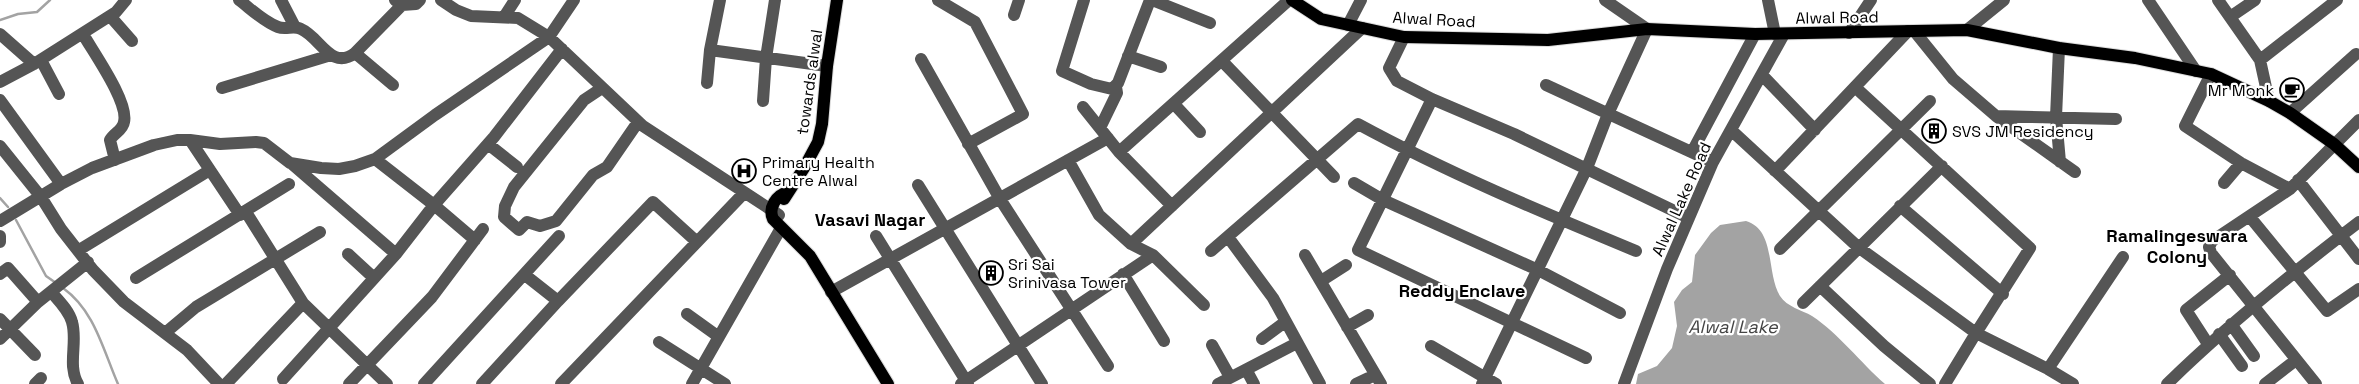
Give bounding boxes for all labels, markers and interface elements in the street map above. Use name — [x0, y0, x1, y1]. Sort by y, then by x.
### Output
street label: Alwal Road — [1795, 6, 1879, 29]
street label: Alwal Road — [1392, 7, 1476, 32]
street label: towards alwal — [792, 28, 827, 136]
cafe icon: Mr Monk — [2279, 77, 2305, 103]
place label: Mr Monk — [2208, 80, 2274, 101]
building icon: SVS JM Residency — [1921, 118, 1947, 144]
place label: SVS JM Residency — [1952, 121, 2094, 142]
street label: Alwal Lake Road — [1647, 139, 1716, 260]
place label: Primary Health Centre Alwal — [762, 152, 875, 191]
hospital icon: Primary Health Centre Alwal — [731, 158, 757, 184]
district label: Vasavi Nagar — [815, 208, 925, 231]
district label: Ramalingeswara Colony — [2106, 224, 2248, 268]
place label: Sri Sai Srinivasa Tower — [1008, 254, 1126, 293]
building icon: Sri Sai Srinivasa Tower — [978, 260, 1004, 286]
district label: Reddy Enclave — [1399, 279, 1525, 302]
water label: Alwal Lake — [1688, 315, 1779, 338]

